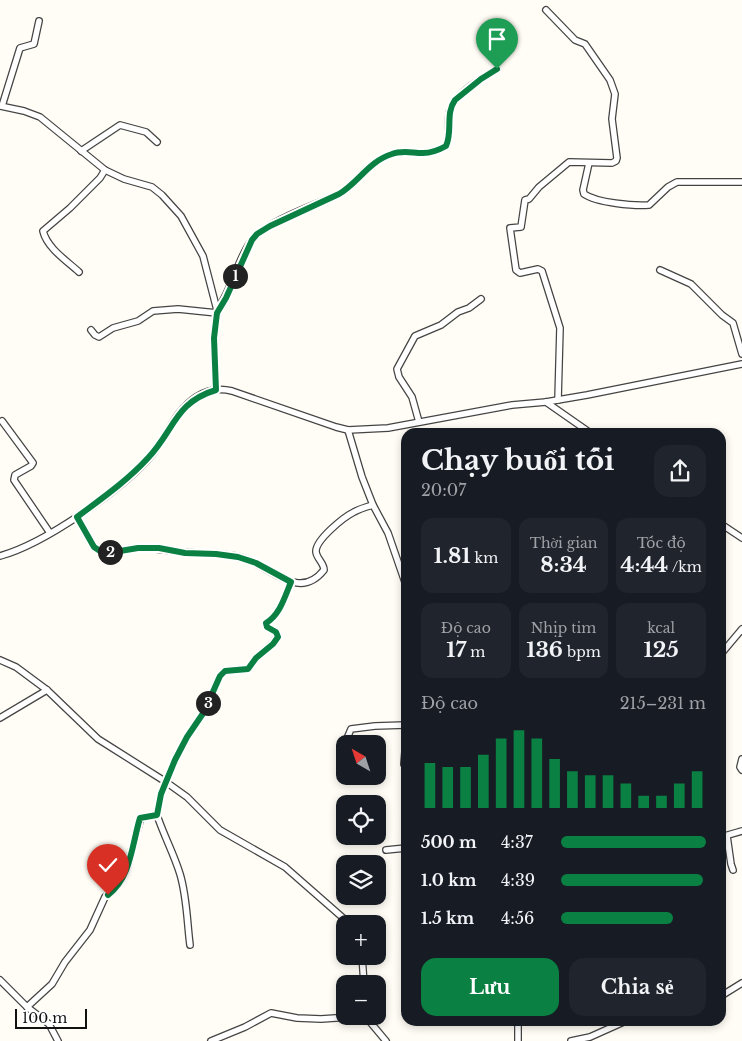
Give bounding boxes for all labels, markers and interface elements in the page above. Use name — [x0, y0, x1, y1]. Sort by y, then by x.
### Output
pin — [476, 18, 518, 69]
icon: arrive — [483, 25, 511, 53]
pin: 1 — [222, 264, 248, 288]
text: 1 — [232, 267, 239, 285]
text: Chạy buổi tối — [421, 443, 614, 478]
button: share — [654, 445, 706, 497]
text: 20:07 — [421, 480, 466, 500]
text: Thời gian — [530, 534, 597, 552]
text: Tốc độ — [637, 534, 686, 552]
pin: 2 — [98, 540, 122, 564]
text: 2 — [106, 543, 115, 561]
text: 1.81 — [433, 543, 471, 569]
text: km — [471, 549, 498, 567]
text: 8:34 — [540, 552, 587, 578]
text: 4:44 — [620, 552, 668, 578]
text: /km — [668, 558, 702, 576]
text: Độ cao — [441, 619, 491, 637]
text: Nhịp tim — [531, 619, 596, 637]
text: kcal — [647, 619, 675, 637]
text: 17 — [446, 637, 466, 663]
text: 136 — [526, 637, 563, 663]
text: 125 — [643, 637, 679, 663]
text: m — [466, 643, 485, 661]
text: bpm — [563, 643, 601, 661]
pin: 3 — [196, 690, 220, 716]
text: Độ cao — [421, 693, 478, 713]
text: 215–231 m — [620, 693, 706, 713]
text: 3 — [204, 694, 213, 712]
north arrow — [336, 735, 386, 785]
map controls — [336, 735, 386, 1025]
button: locate — [336, 795, 386, 845]
text: 500 m — [421, 832, 477, 852]
text: 4:37 — [501, 832, 533, 852]
pin — [87, 844, 129, 895]
icon: check — [94, 851, 122, 879]
button: layers — [336, 855, 386, 905]
text: 1.0 km — [421, 870, 476, 890]
text: 4:39 — [501, 870, 535, 890]
text: 1.5 km — [421, 908, 474, 928]
text: 4:56 — [501, 908, 534, 928]
button: + — [336, 915, 386, 965]
button: Lưu — [421, 958, 559, 1016]
button: Chia sẻ — [569, 958, 706, 1016]
button: − — [336, 975, 386, 1025]
scale bar — [15, 1006, 88, 1029]
text: 100 m — [22, 1009, 67, 1027]

